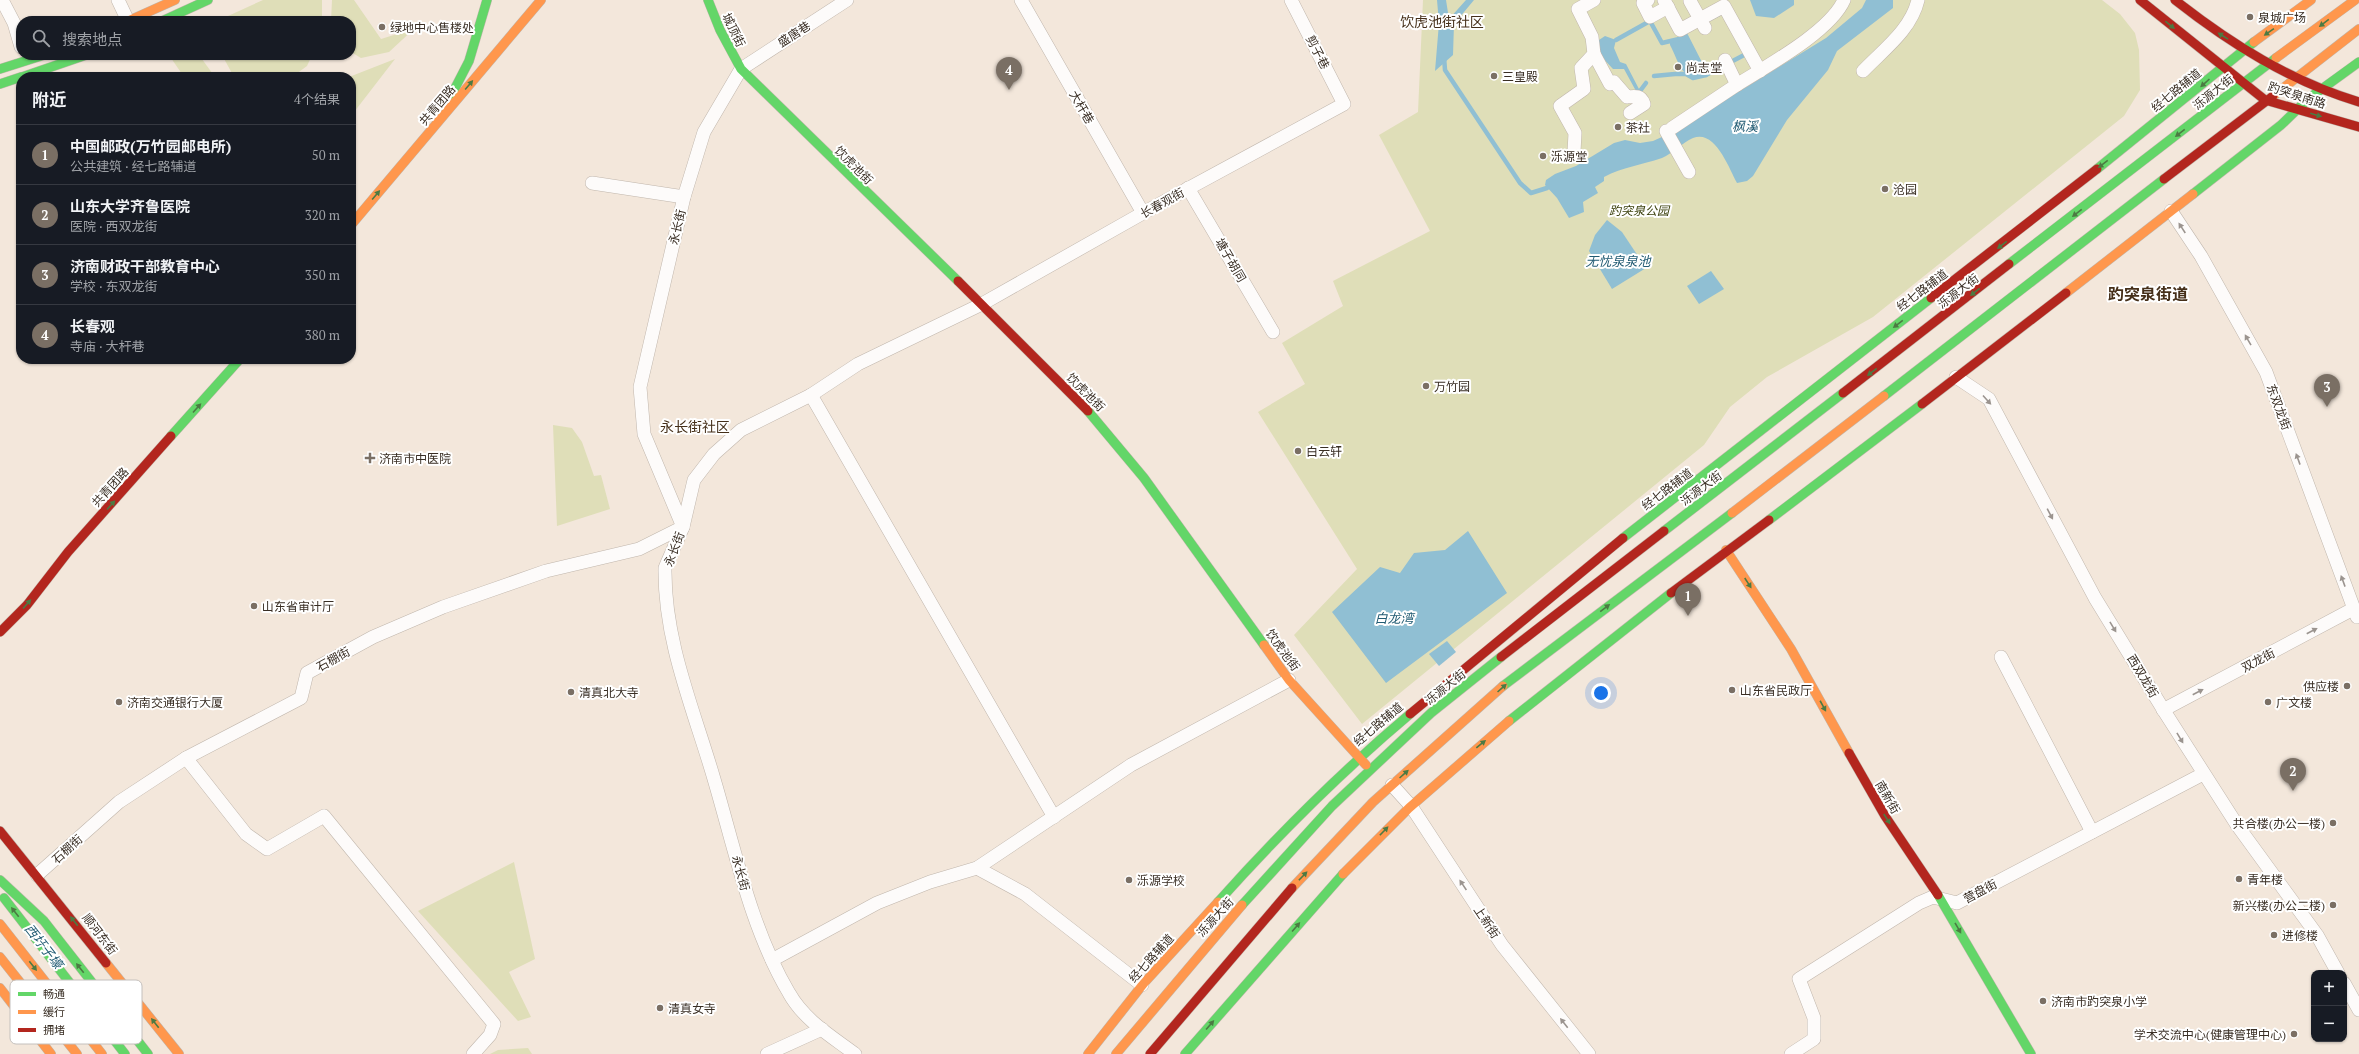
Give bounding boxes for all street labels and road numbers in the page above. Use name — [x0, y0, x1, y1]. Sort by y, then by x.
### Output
street label: 城顶街 — [719, 11, 749, 49]
street label: 盛唐巷 — [775, 18, 813, 50]
street label: 剪子巷 — [1303, 33, 1333, 71]
street label: 经七路辅道 — [2148, 65, 2204, 115]
street label: 泺源大街 — [2190, 71, 2236, 113]
street label: 趵突泉南路 — [2266, 79, 2328, 111]
street label: 共青团路 — [416, 82, 458, 128]
street label: 大杆巷 — [1067, 88, 1097, 126]
street label: 饮虎池街 — [832, 143, 876, 187]
street label: 长春观街 — [1137, 185, 1187, 221]
street label: 永长街 — [666, 208, 688, 246]
street label: 塘子胡同 — [1213, 235, 1249, 285]
street label: 经七路辅道 — [1894, 266, 1950, 314]
street label: 泺源大街 — [1934, 270, 1982, 312]
street label: 饮虎池街 — [1064, 370, 1108, 414]
street label: 东双龙街 — [2264, 382, 2294, 432]
street label: 共青团路 — [88, 464, 132, 510]
street label: 经七路辅道 — [1639, 465, 1695, 513]
street label: 泺源大街 — [1677, 468, 1725, 508]
street label: 永长街 — [661, 530, 687, 568]
street label: 饮虎池街 — [1263, 626, 1303, 674]
street label: 石棚街 — [314, 644, 352, 674]
street label: 双龙街 — [2239, 645, 2277, 675]
street label: 西双龙街 — [2124, 652, 2162, 700]
street label: 泺源大街 — [1422, 666, 1468, 708]
street label: 经七路辅道 — [1350, 699, 1406, 749]
street label: 南新街 — [1873, 778, 1903, 816]
street label: 石棚街 — [49, 831, 85, 867]
street label: 永长街 — [729, 854, 753, 892]
street label: 营盘街 — [1961, 876, 1999, 906]
street label: 泺源大街 — [1193, 894, 1237, 940]
street label: 上新街 — [1471, 903, 1503, 941]
street label: 顺河东街 — [79, 910, 121, 958]
street label: 经七路辅道 — [1125, 931, 1177, 985]

